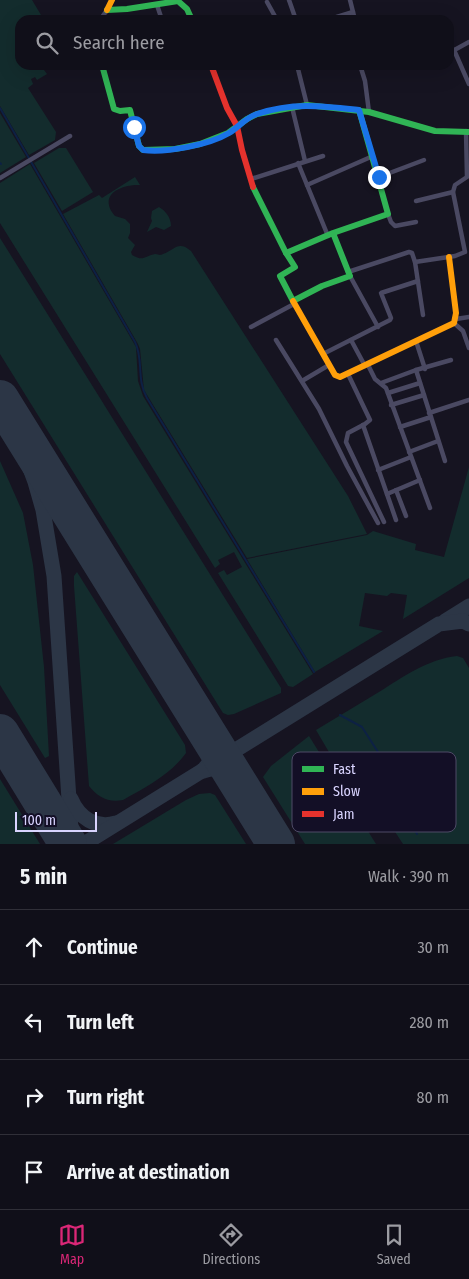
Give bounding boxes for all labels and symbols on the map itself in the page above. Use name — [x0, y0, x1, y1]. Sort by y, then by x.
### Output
route start — [123, 116, 146, 139]
route end — [368, 166, 391, 189]
legend — [292, 752, 456, 832]
text: Fast — [333, 761, 356, 778]
text: Slow — [333, 783, 360, 800]
text: Jam — [333, 806, 354, 823]
scale bar — [15, 809, 98, 832]

